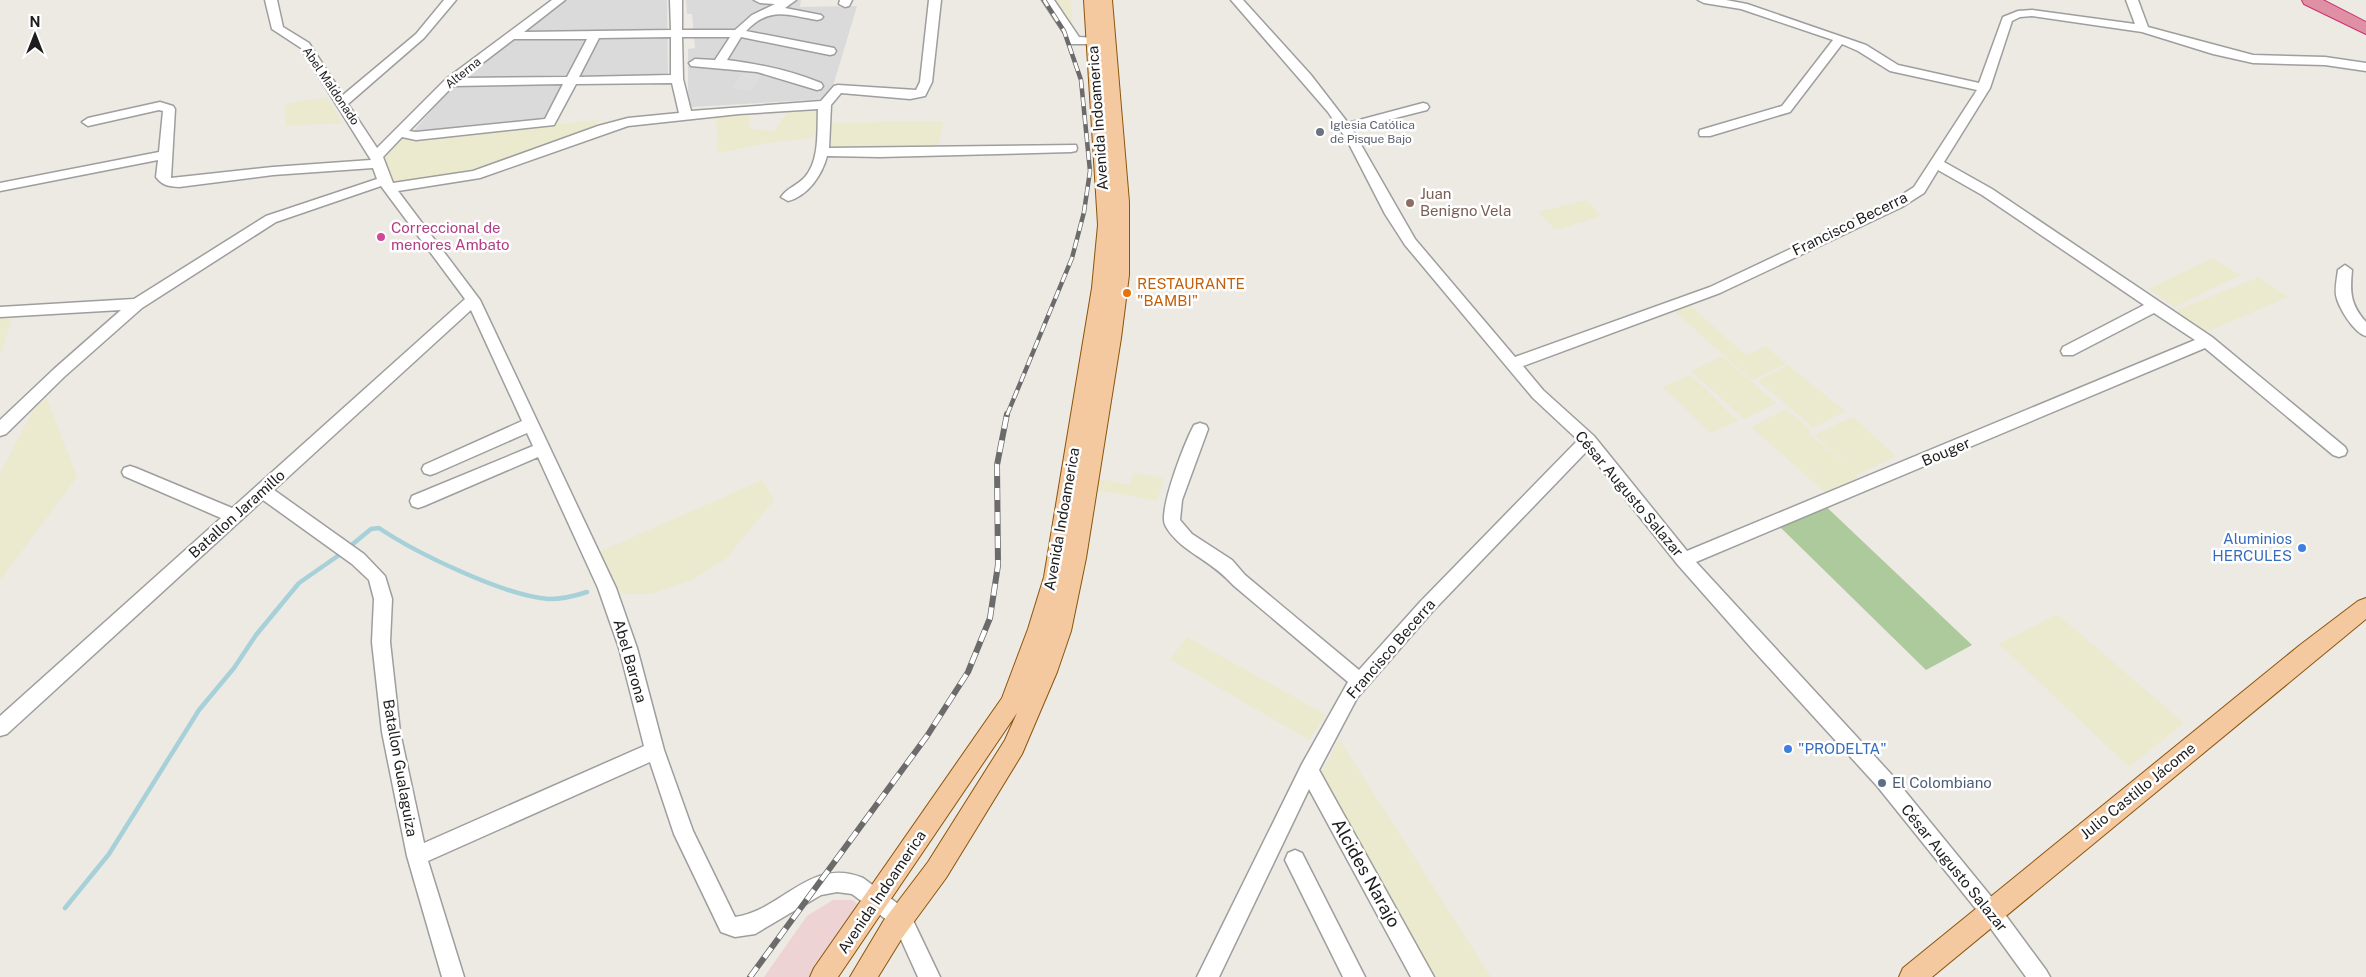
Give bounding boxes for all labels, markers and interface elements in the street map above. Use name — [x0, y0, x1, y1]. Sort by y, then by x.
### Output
north arrow — [10, 10, 60, 60]
text: N — [30, 14, 40, 30]
street label: Abel Maldonado — [300, 44, 362, 128]
street label: Avenida Indoamerica — [1084, 45, 1111, 191]
street label: Alterna — [443, 55, 483, 91]
place label: Iglesia Católica de Pisque Bajo — [1330, 118, 1415, 146]
marker: Iglesia Católica de Pisque Bajo — [1314, 126, 1326, 138]
place label: Juan Benigno Vela — [1420, 185, 1511, 219]
street label: Francisco Becerra — [1789, 188, 1910, 259]
marker: Juan Benigno Vela — [1404, 197, 1416, 209]
place label: Correccional de menores Ambato — [391, 219, 510, 253]
marker: Correccional de menores Ambato — [375, 231, 387, 243]
place label: RESTAURANTE "BAMBI" — [1137, 275, 1245, 309]
marker: RESTAURANTE "BAMBI" — [1121, 287, 1133, 299]
street label: César Augusto Salazar — [1572, 427, 1687, 560]
street label: Bouger — [1919, 434, 1973, 469]
street label: Avenida Indoamerica — [1041, 446, 1082, 592]
street label: Batallon Jaramillo — [185, 466, 288, 561]
place label: Aluminios HERCULES — [2212, 530, 2292, 564]
marker: Aluminios HERCULES — [2296, 542, 2308, 554]
street label: Francisco Becerra — [1343, 596, 1438, 702]
street label: Abel Barona — [610, 617, 650, 704]
street label: Batallon Gualaguiza — [380, 698, 421, 838]
street label: Julio Castillo Jácome — [2077, 739, 2199, 842]
place label: "PRODELTA" — [1798, 740, 1887, 757]
marker: "PRODELTA" — [1782, 743, 1794, 755]
place label: El Colombiano — [1892, 774, 1992, 791]
marker: El Colombiano — [1876, 777, 1888, 789]
street label: César Augusto Salazar — [1898, 801, 2011, 935]
street label: Alcides Narajo — [1328, 815, 1405, 931]
street label: Avenida Indoamerica — [834, 827, 929, 957]

